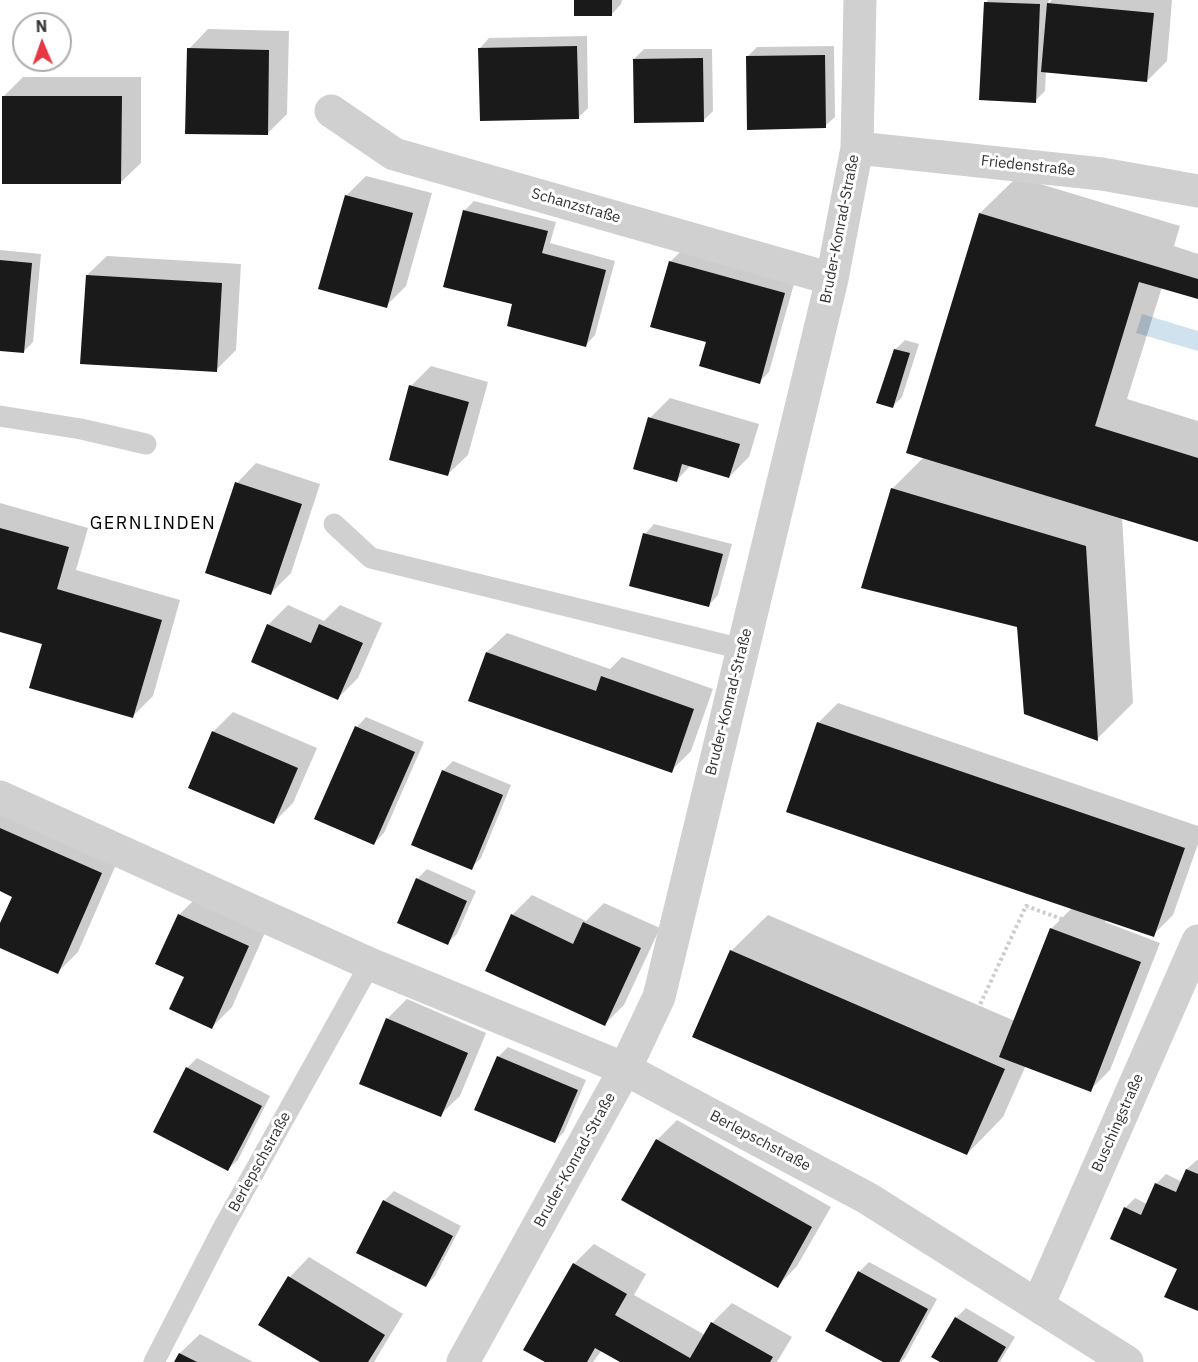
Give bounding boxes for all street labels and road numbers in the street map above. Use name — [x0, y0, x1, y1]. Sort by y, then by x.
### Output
street label: Friedenstraße — [980, 152, 1076, 180]
street label: Bruder-Konrad-Straße — [817, 153, 863, 305]
street label: Schanzstraße — [529, 185, 623, 227]
street label: Bruder-Konrad-Straße — [702, 627, 756, 777]
street label: Buschingstraße — [1088, 1071, 1148, 1175]
street label: Bruder-Konrad-Straße — [530, 1090, 620, 1230]
street label: Berlepschstraße — [706, 1107, 814, 1175]
street label: Berlepschstraße — [225, 1109, 295, 1215]

